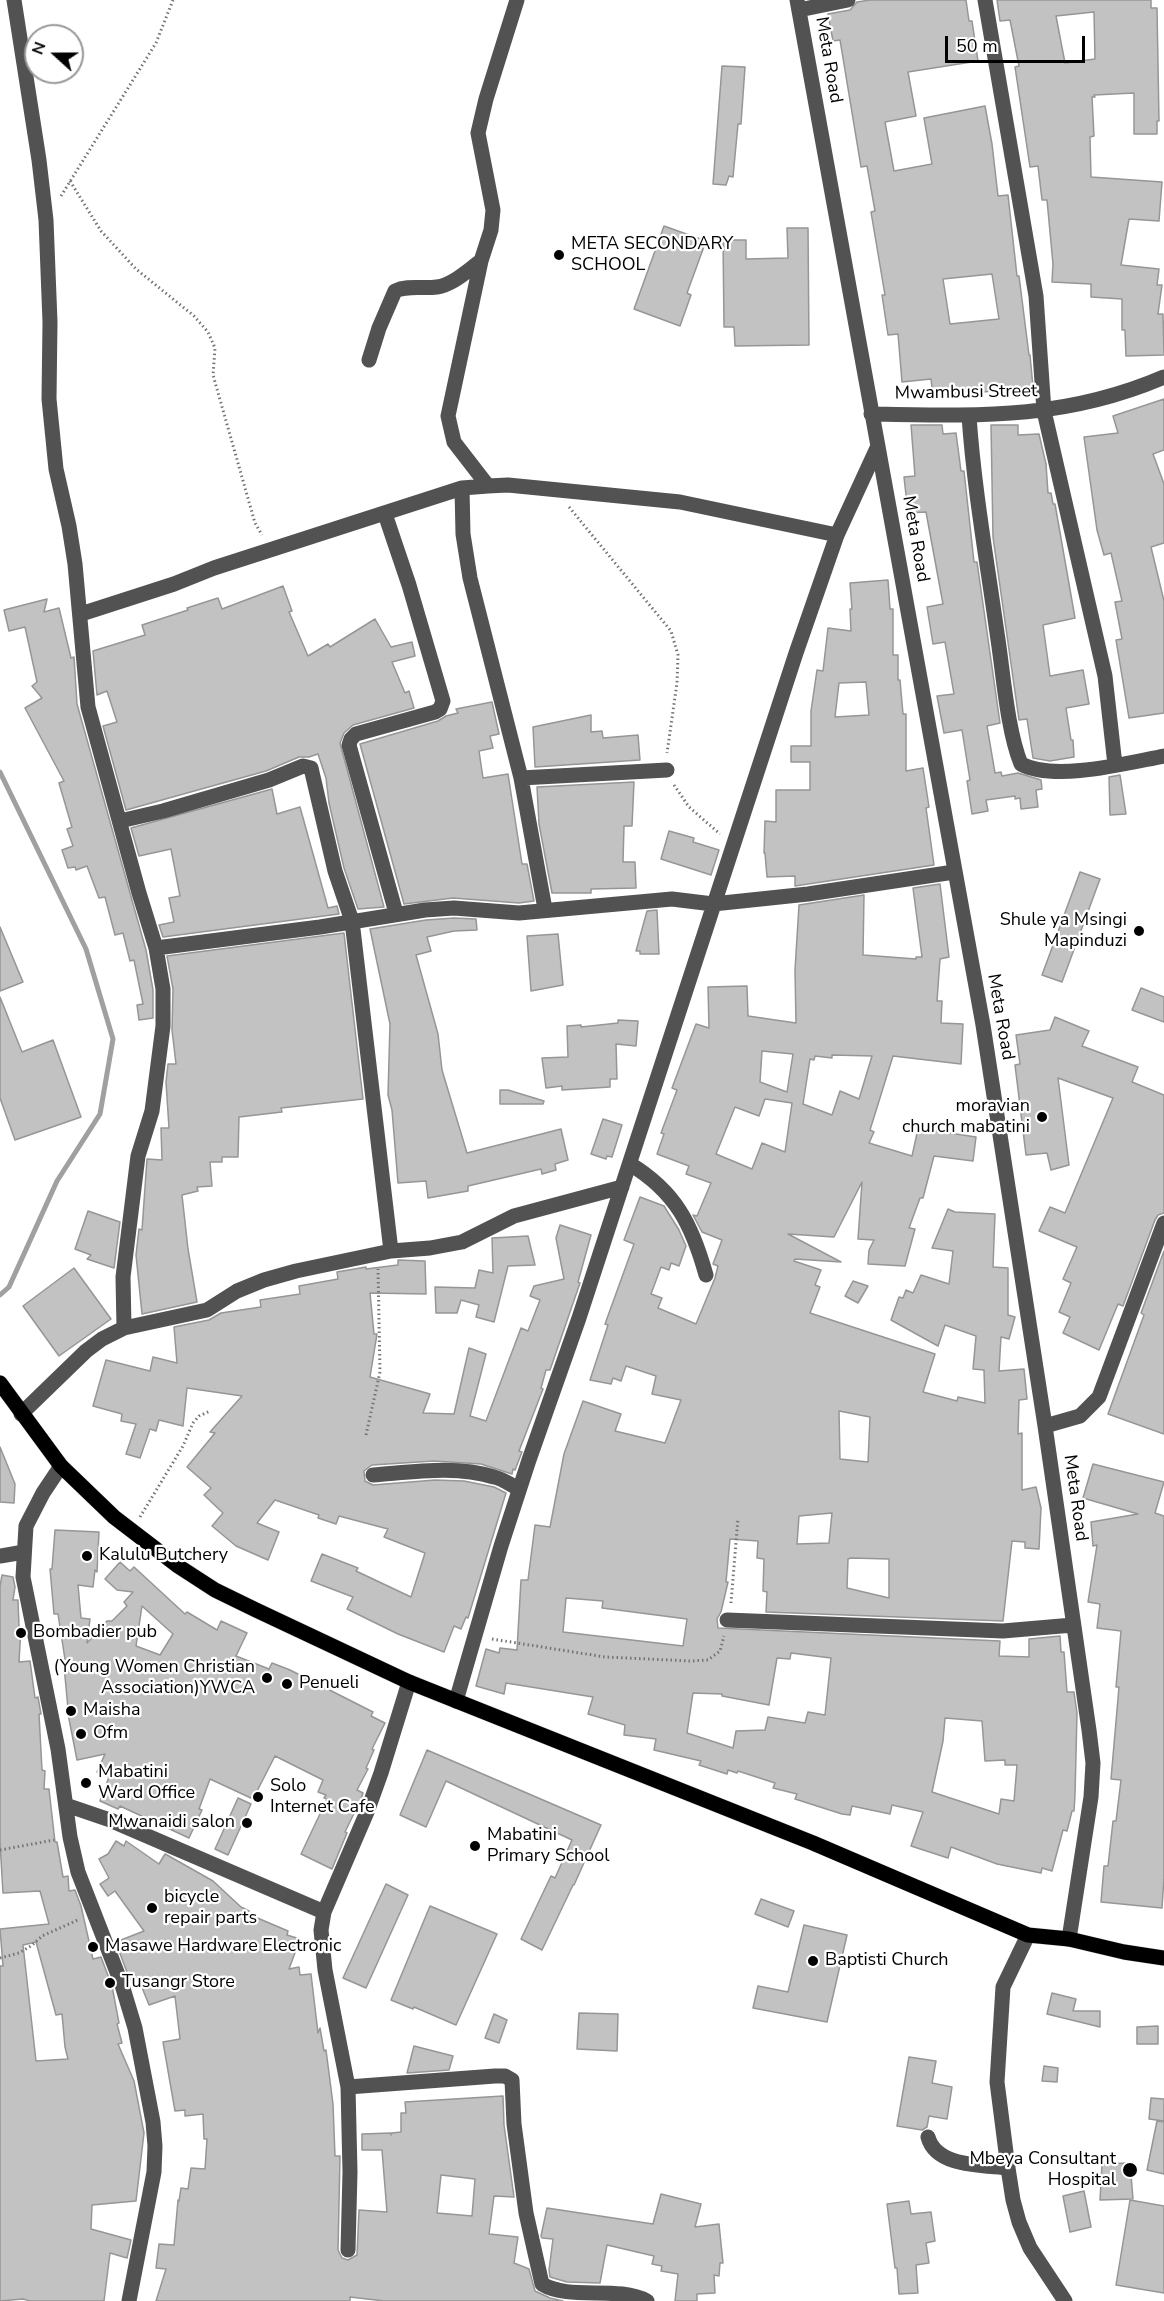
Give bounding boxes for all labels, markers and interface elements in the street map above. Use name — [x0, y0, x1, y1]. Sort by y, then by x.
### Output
street label: Meta Road — [810, 15, 846, 105]
north arrow — [24, 24, 84, 84]
scale bar — [948, 24, 1088, 62]
text: 50 m — [956, 34, 998, 58]
text: N — [27, 39, 51, 58]
place label: META SECONDARY SCHOOL — [571, 234, 733, 276]
marker: META SECONDARY SCHOOL — [552, 248, 566, 262]
street label: Mwambusi Street — [895, 381, 1037, 405]
street label: Meta Road — [897, 494, 933, 584]
place label: Shule ya Msingi Mapinduzi — [1000, 910, 1127, 952]
marker: Shule ya Msingi Mapinduzi — [1132, 924, 1146, 938]
street label: Meta Road — [982, 972, 1018, 1062]
place label: moravian church mabatini — [902, 1096, 1030, 1138]
marker: moravian church mabatini — [1035, 1110, 1049, 1124]
street label: Meta Road — [1058, 1453, 1092, 1543]
place label: Kalulu Butchery — [99, 1545, 228, 1567]
marker: Kalulu Butchery — [80, 1549, 94, 1563]
place label: Bombadier pub — [33, 1622, 157, 1644]
marker: Bombadier pub — [14, 1626, 28, 1640]
place label: (Young Women Christian Association)YWCA — [54, 1657, 255, 1700]
marker: (Young Women Christian Association)YWCA — [260, 1671, 274, 1685]
place label: Penueli — [299, 1673, 359, 1695]
marker: Penueli — [280, 1677, 294, 1691]
place label: Maisha — [83, 1700, 141, 1722]
marker: Maisha — [64, 1704, 78, 1718]
place label: Ofm — [93, 1723, 128, 1745]
marker: Ofm — [74, 1727, 88, 1741]
place label: Mabatini Ward Office — [98, 1762, 195, 1804]
marker: Mabatini Ward Office — [79, 1776, 93, 1790]
place label: Solo Internet Cafe — [270, 1776, 374, 1818]
marker: Solo Internet Cafe — [251, 1790, 265, 1804]
place label: Mwanaidi salon — [108, 1812, 235, 1834]
marker: Mwanaidi salon — [240, 1816, 254, 1830]
place label: Mabatini Primary School — [487, 1825, 610, 1868]
marker: Mabatini Primary School — [468, 1839, 482, 1853]
place label: bicycle repair parts — [164, 1887, 257, 1930]
marker: bicycle repair parts — [145, 1901, 159, 1915]
place label: Masawe Hardware Electronic — [105, 1936, 341, 1958]
marker: Masawe Hardware Electronic — [86, 1940, 100, 1954]
place label: Baptisti Church — [825, 1950, 949, 1972]
marker: Baptisti Church — [806, 1954, 820, 1968]
place label: Tusangr Store — [122, 1972, 235, 1994]
marker: Tusangr Store — [103, 1976, 117, 1990]
place label: Mbeya Consultant Hospital — [969, 2149, 1116, 2192]
marker: Mbeya Consultant Hospital — [1121, 2161, 1139, 2179]

